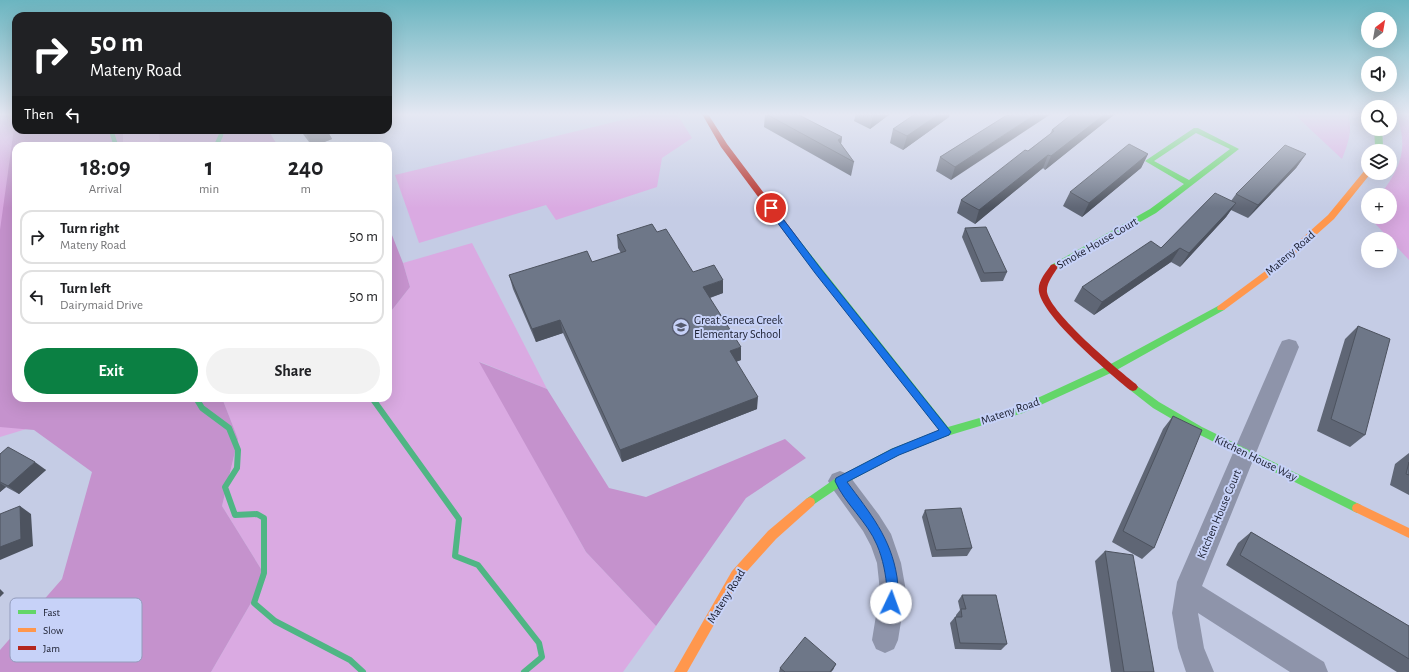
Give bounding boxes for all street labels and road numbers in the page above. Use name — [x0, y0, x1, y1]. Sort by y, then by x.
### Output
street label: Smoke House Court — [1054, 215, 1140, 271]
street label: Mateny Road — [1263, 228, 1318, 278]
street label: Mateny Road — [979, 395, 1041, 428]
street label: Kitchen House Way — [1212, 433, 1299, 484]
street label: Kitchen House Court — [1195, 468, 1243, 560]
street label: Mateny Road — [705, 567, 748, 626]

